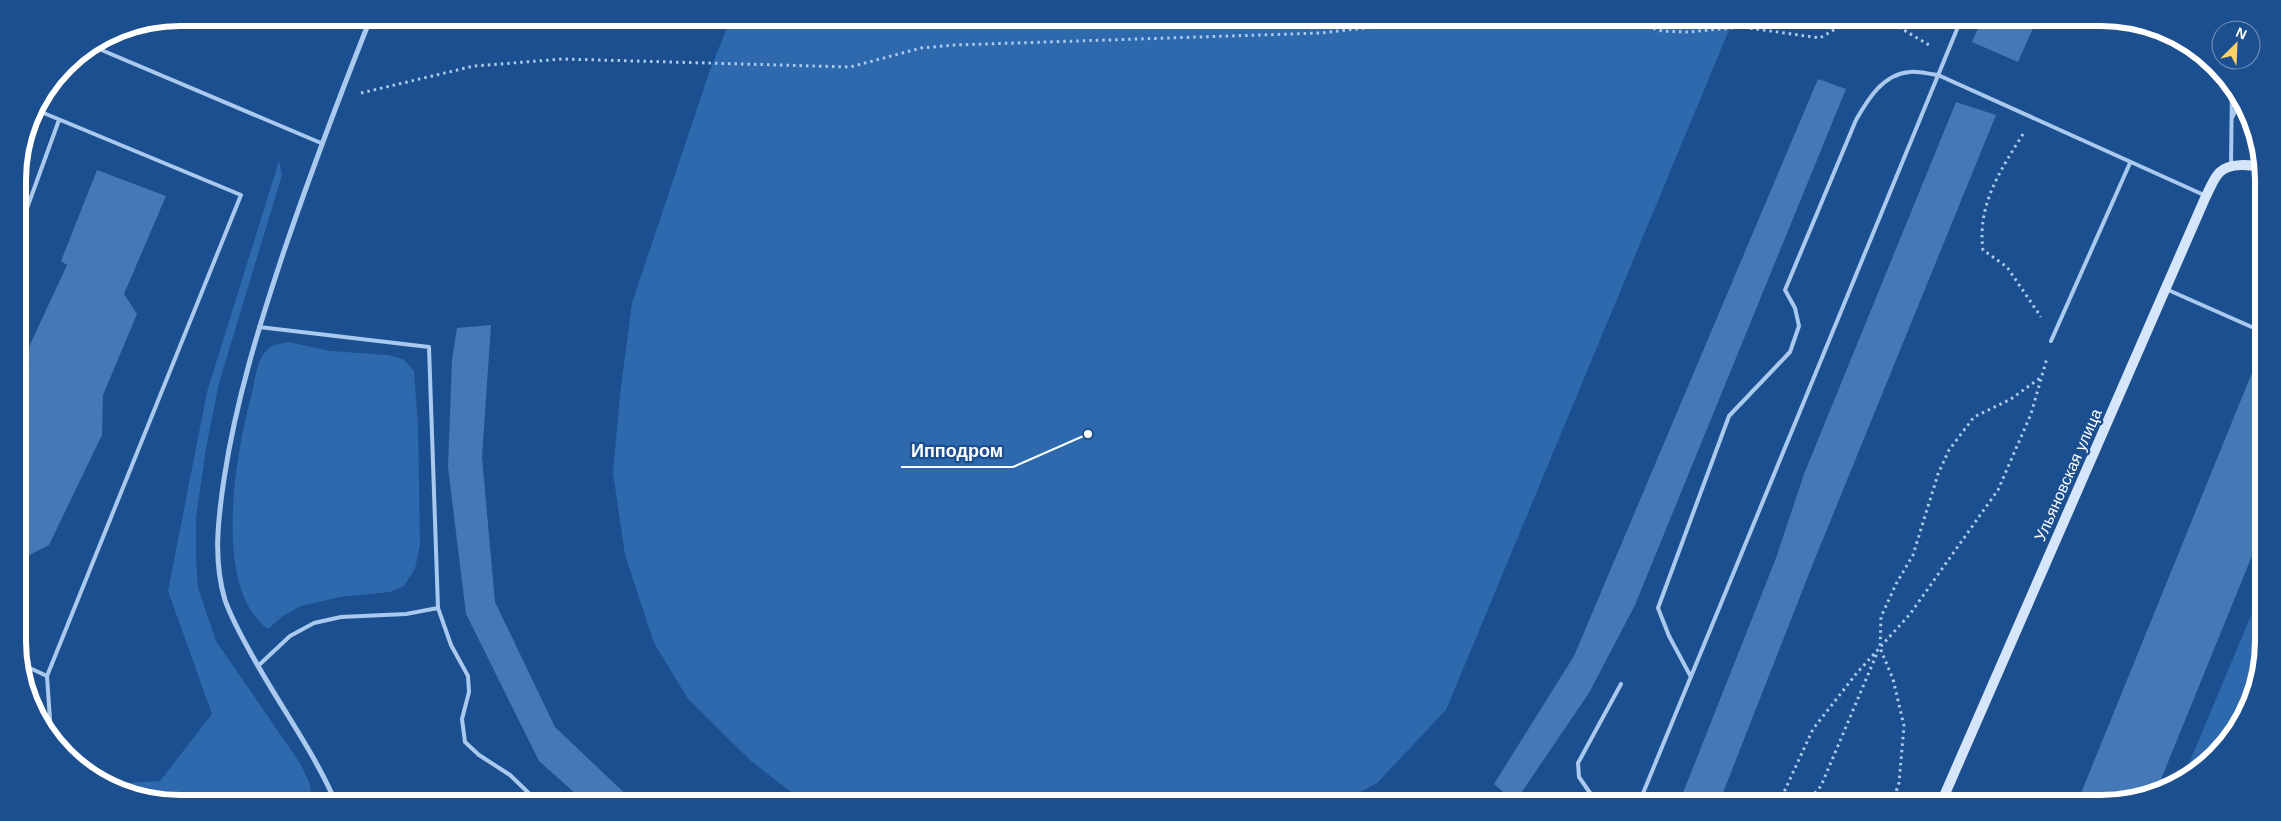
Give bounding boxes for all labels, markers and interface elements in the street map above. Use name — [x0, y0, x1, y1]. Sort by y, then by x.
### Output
north arrow — [2211, 20, 2261, 70]
text: N — [2233, 24, 2249, 42]
street label: Ульяновская улица — [2031, 406, 2105, 544]
callout: Ипподром — [901, 434, 1013, 467]
text: Ипподром — [911, 441, 1003, 461]

